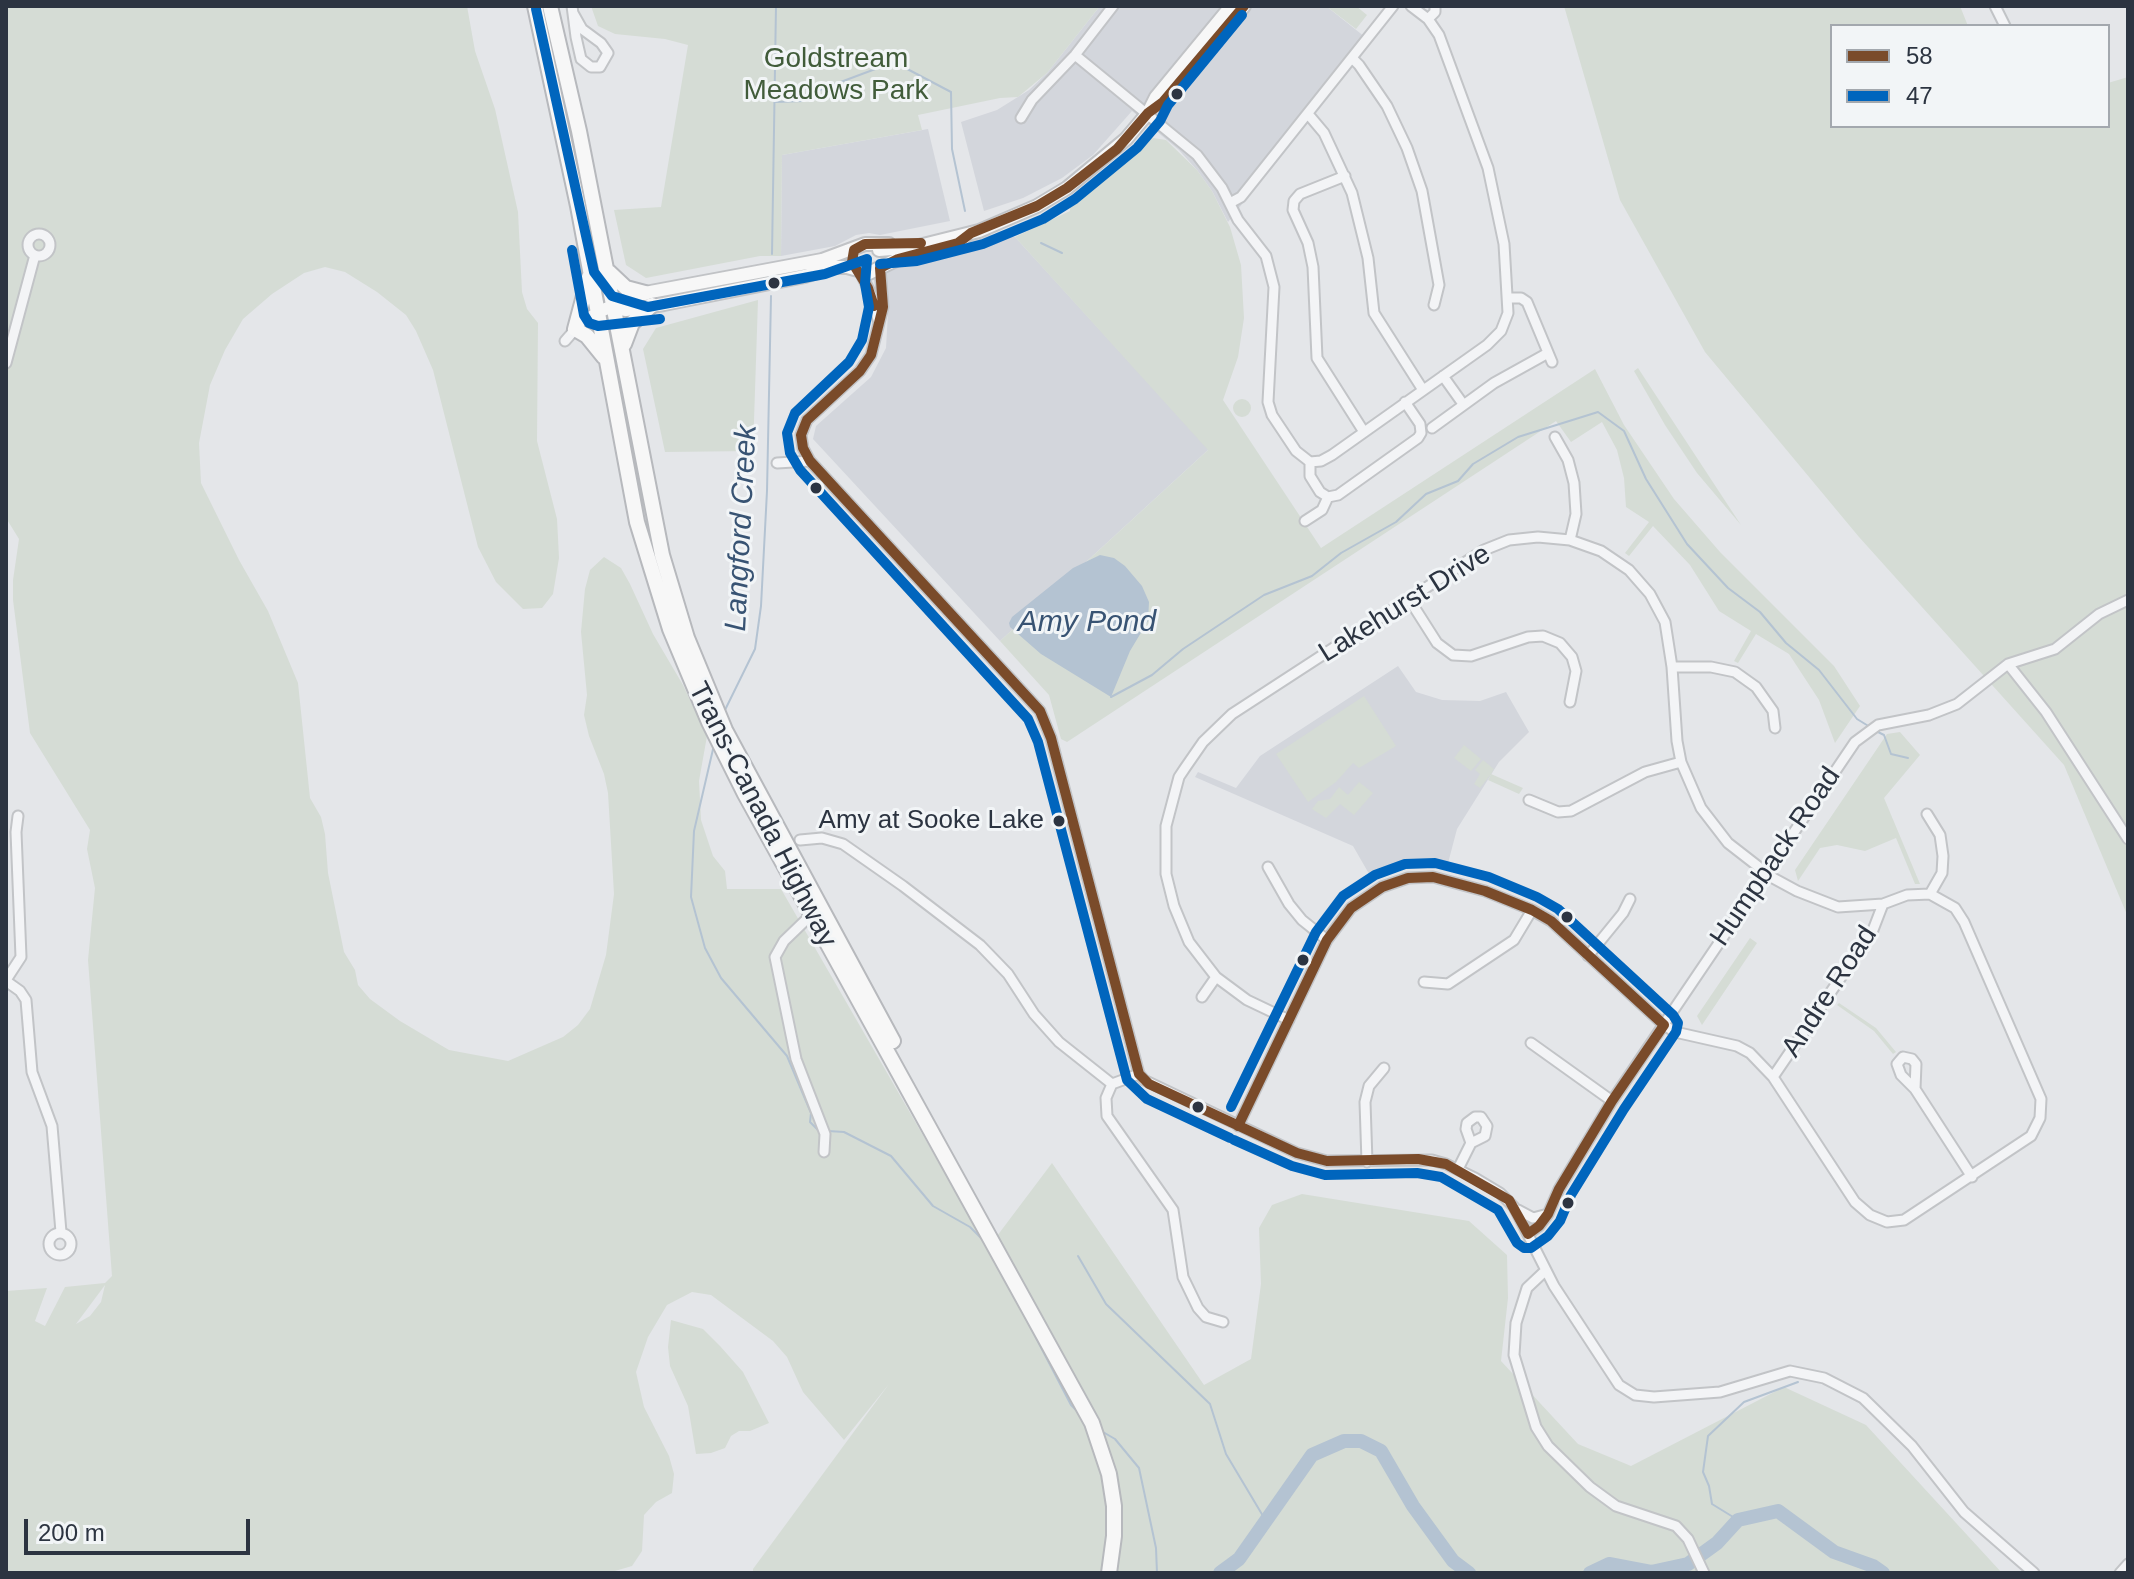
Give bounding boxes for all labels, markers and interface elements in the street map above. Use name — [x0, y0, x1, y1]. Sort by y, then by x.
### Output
legend — [1830, 24, 2110, 128]
park label: Goldstream Meadows Park — [743, 42, 929, 108]
text: 58 — [1906, 42, 1933, 69]
text: 47 — [1906, 82, 1933, 109]
unlabelled marker — [1169, 86, 1185, 102]
unlabelled marker — [766, 275, 782, 291]
water label: Langford Creek — [719, 424, 765, 632]
unlabelled marker — [808, 480, 824, 496]
street label: Lakehurst Drive — [1313, 538, 1497, 670]
water label: Amy Pond — [1018, 605, 1156, 641]
street label: Trans-Canada Highway — [680, 677, 844, 953]
street label: Humpback Road — [1704, 761, 1848, 953]
place label: Amy at Sooke Lake — [819, 805, 1044, 837]
marker: Amy at Sooke Lake — [1051, 813, 1067, 829]
unlabelled marker — [1559, 909, 1575, 925]
street label: Andre Road — [1775, 920, 1885, 1064]
unlabelled marker — [1295, 952, 1311, 968]
unlabelled marker — [1190, 1099, 1206, 1115]
unlabelled marker — [1560, 1195, 1576, 1211]
scale bar — [28, 1503, 254, 1553]
text: 200 m — [38, 1519, 105, 1546]

